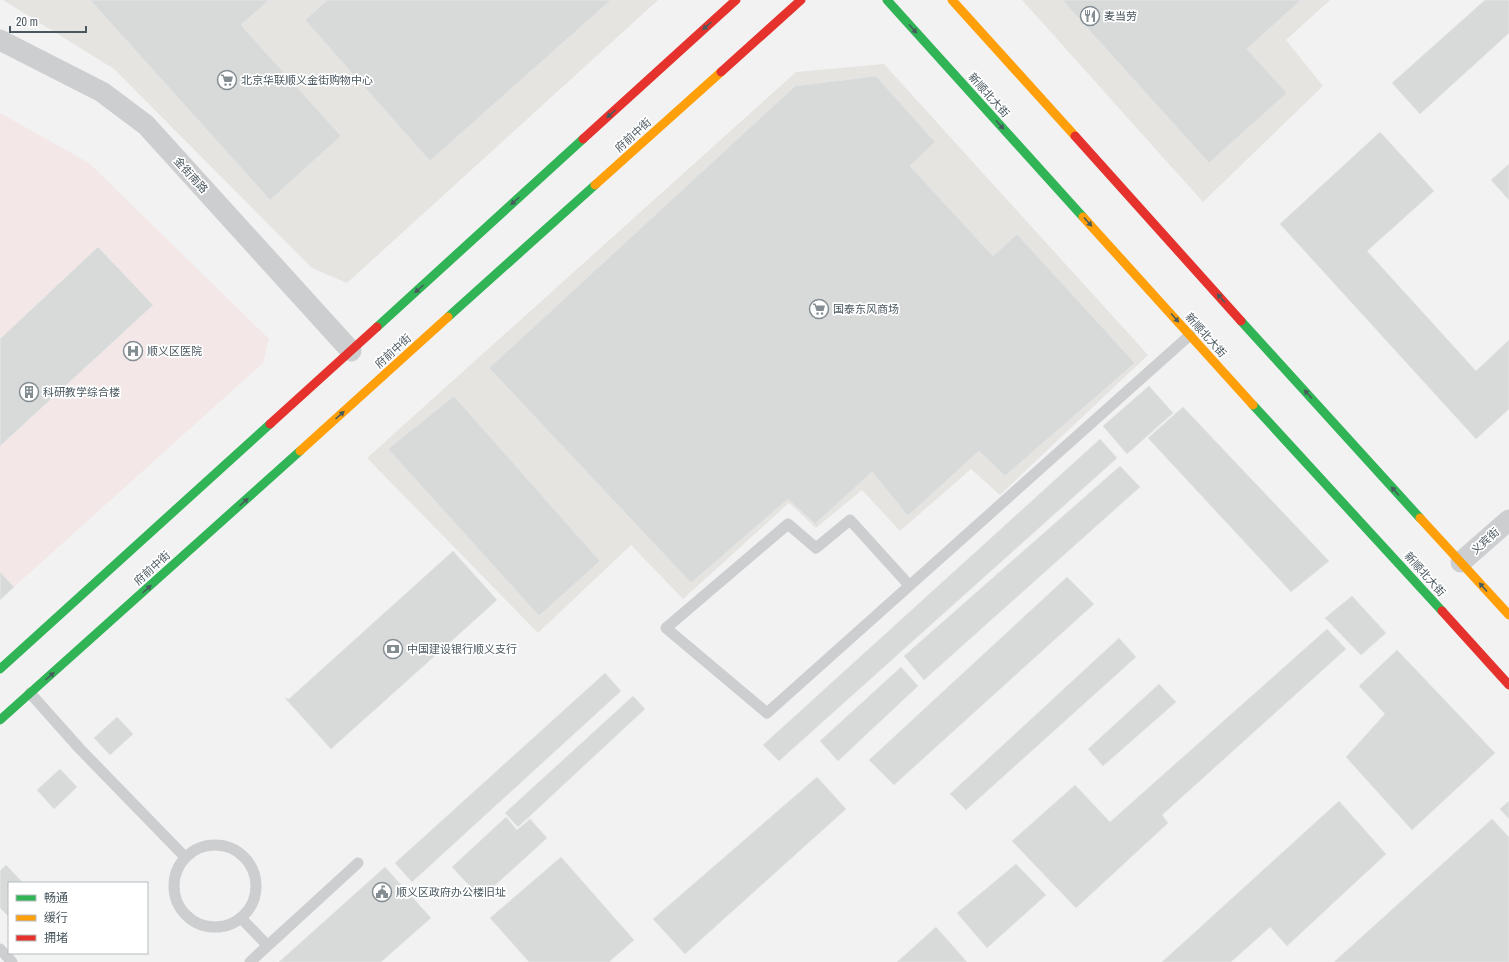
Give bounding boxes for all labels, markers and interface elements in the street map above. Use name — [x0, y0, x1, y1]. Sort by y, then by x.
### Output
restaurant icon: 麦当劳 — [1079, 5, 1101, 27]
scale bar — [10, 8, 86, 34]
place label: 麦当劳 — [1104, 9, 1137, 23]
text: 20 m — [16, 14, 38, 30]
one-way arrow — [702, 22, 712, 31]
one-way arrow — [909, 24, 918, 34]
supermarket icon: 北京华联顺义金街购物中心 — [216, 69, 238, 91]
street label: 新顺北大街 — [965, 70, 1013, 120]
place label: 北京华联顺义金街购物中心 — [241, 73, 373, 87]
one-way arrow — [606, 109, 616, 118]
street label: 府前中街 — [612, 115, 654, 155]
one-way arrow — [996, 120, 1005, 131]
street label: 金街南路 — [171, 154, 211, 196]
one-way arrow — [510, 197, 520, 206]
one-way arrow — [1083, 217, 1092, 227]
one-way arrow — [414, 284, 424, 293]
one-way arrow — [1216, 293, 1225, 303]
supermarket icon: 国泰东风商场 — [808, 298, 830, 320]
place label: 国泰东风商场 — [833, 302, 899, 316]
street label: 新顺北大街 — [1182, 310, 1230, 360]
one-way arrow — [1170, 313, 1179, 324]
street label: 府前中街 — [372, 331, 414, 371]
hospital icon: 顺义区医院 — [122, 340, 144, 362]
place label: 顺义区医院 — [147, 344, 202, 358]
building icon: 科研教学综合楼 — [18, 381, 40, 403]
place label: 科研教学综合楼 — [43, 385, 120, 399]
one-way arrow — [1303, 389, 1312, 400]
one-way arrow — [335, 410, 345, 419]
one-way arrow — [1390, 486, 1399, 496]
one-way arrow — [238, 497, 249, 506]
street label: 义宾街 — [1468, 525, 1502, 557]
street label: 府前中街 — [131, 548, 173, 588]
street label: 新顺北大街 — [1401, 549, 1449, 599]
one-way arrow — [1478, 581, 1487, 592]
one-way arrow — [142, 584, 152, 593]
bank icon: 中国建设银行顺义支行 — [382, 638, 404, 660]
place label: 中国建设银行顺义支行 — [407, 642, 517, 656]
one-way arrow — [45, 671, 55, 680]
public building icon: 顺义区政府办公楼旧址 — [371, 881, 393, 903]
legend — [8, 882, 148, 954]
place label: 顺义区政府办公楼旧址 — [396, 885, 506, 899]
text: 畅通 — [44, 890, 68, 906]
text: 缓行 — [44, 910, 68, 926]
text: 拥堵 — [44, 930, 68, 946]

